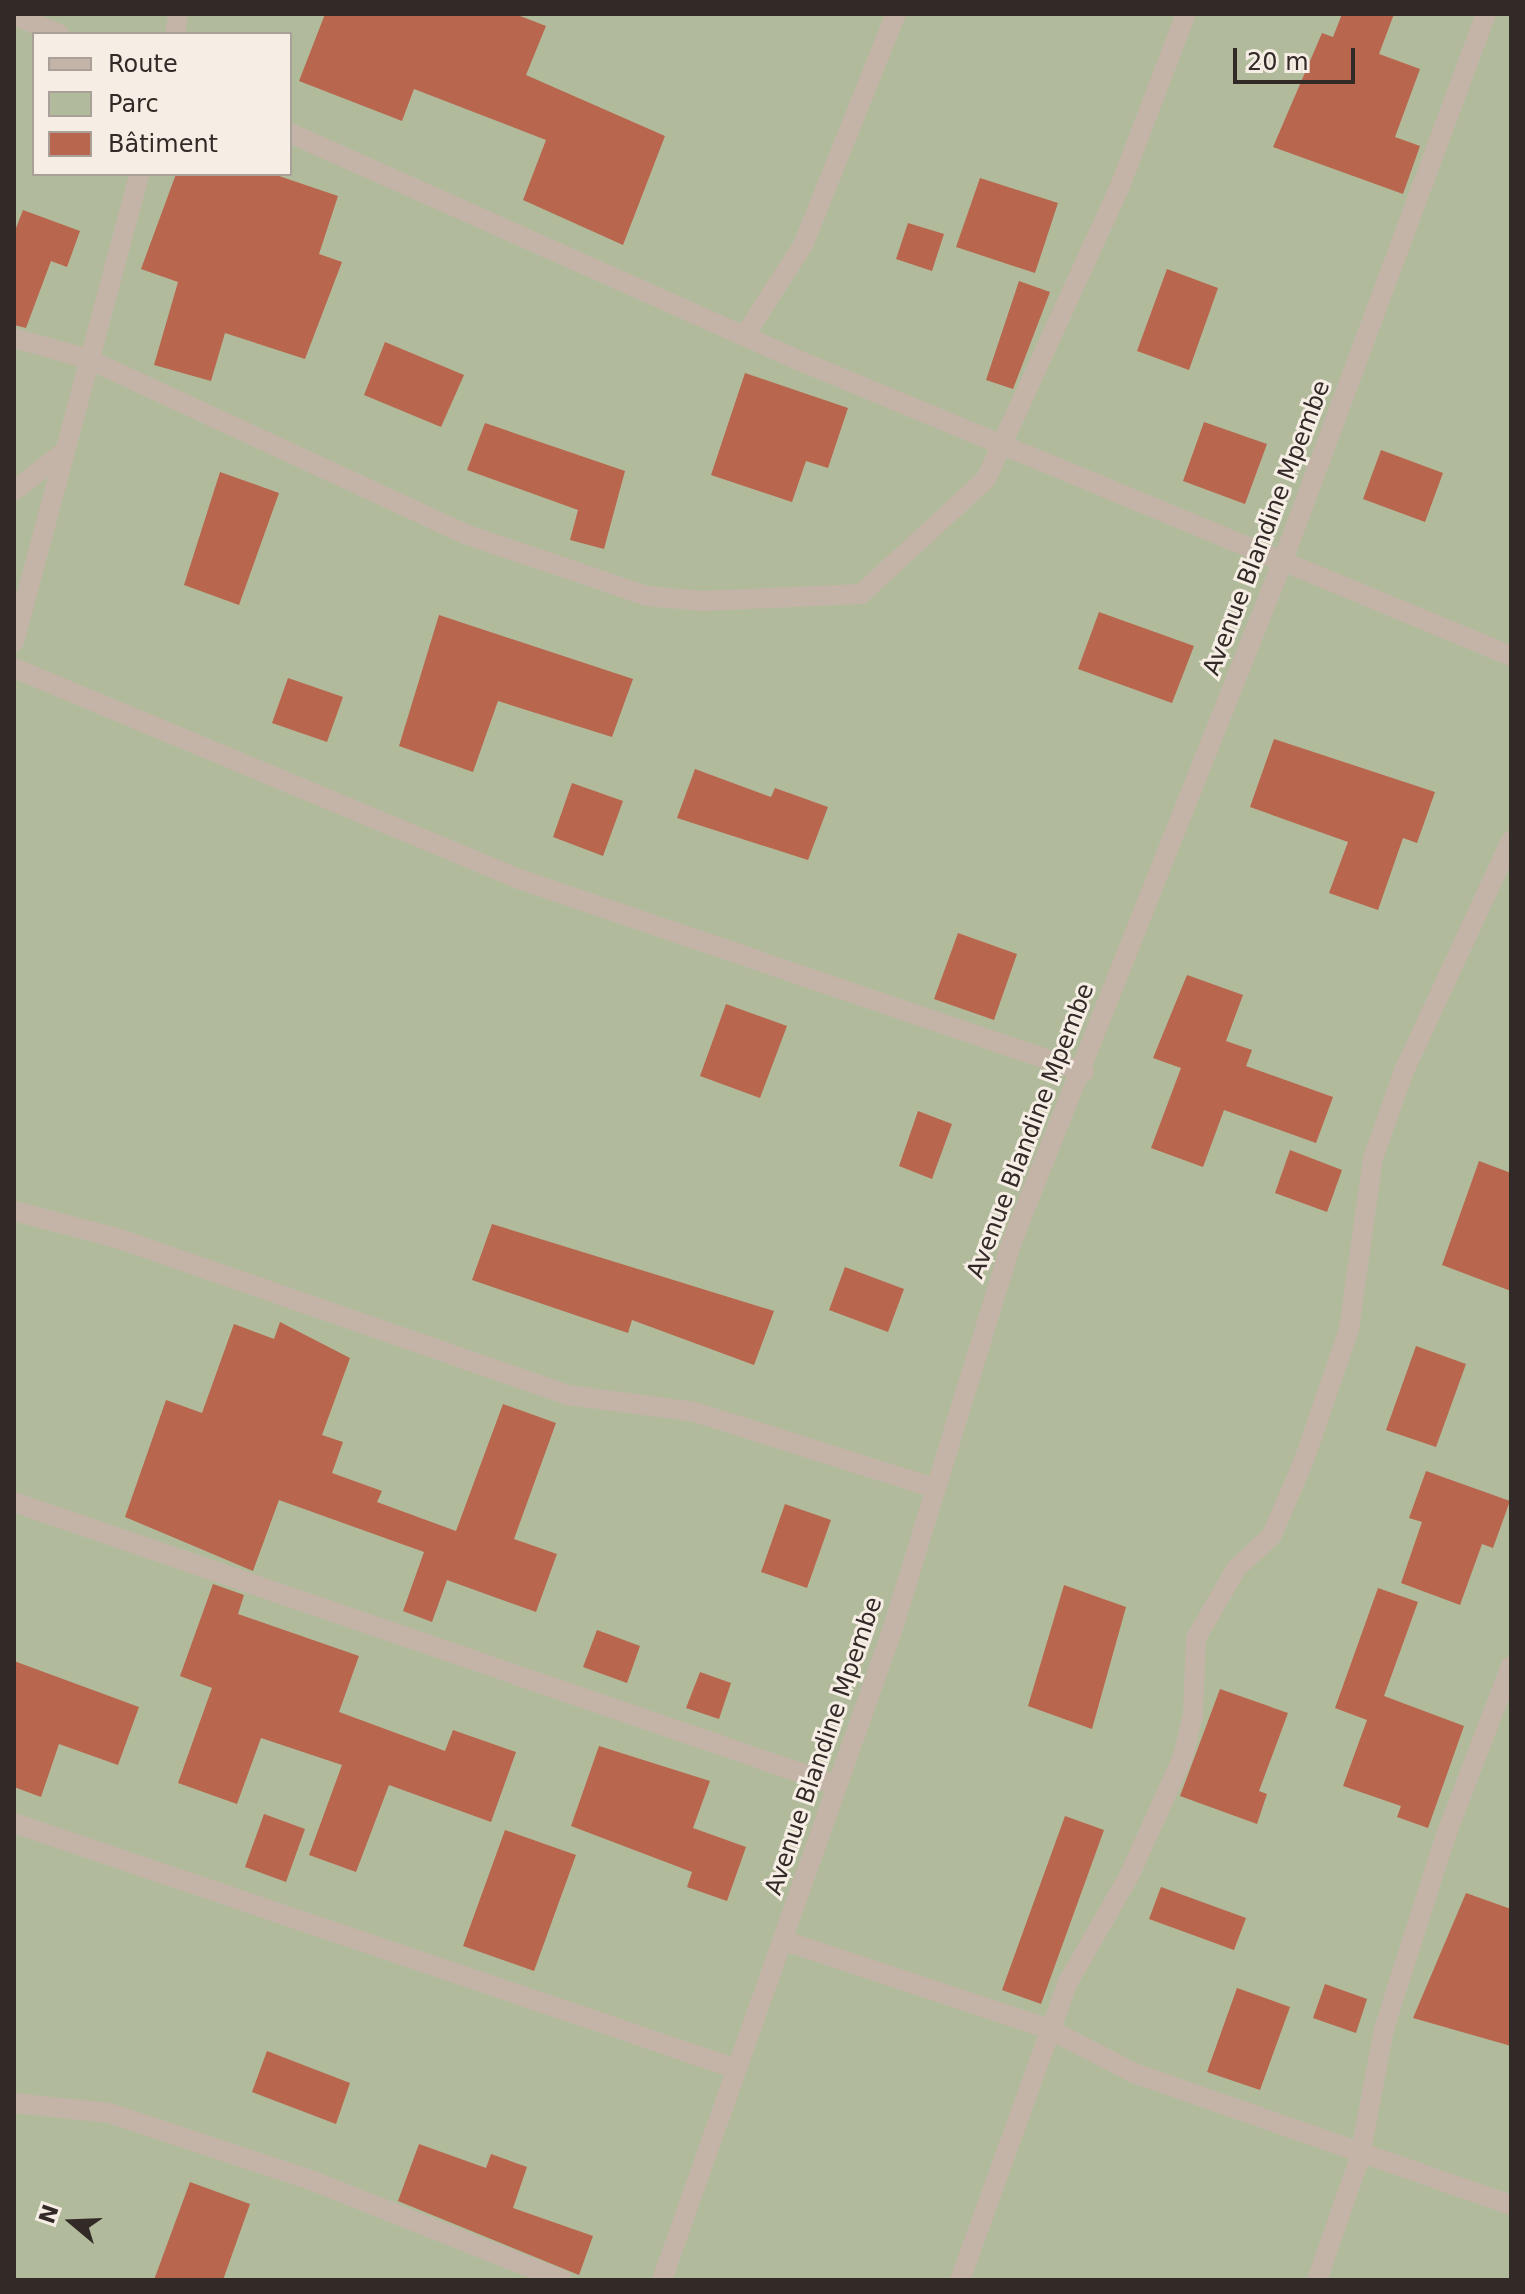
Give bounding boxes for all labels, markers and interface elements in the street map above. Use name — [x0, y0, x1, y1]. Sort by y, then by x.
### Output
legend — [32, 32, 292, 176]
scale bar — [1237, 32, 1359, 82]
text: 20 m — [1247, 48, 1309, 76]
text: Route — [108, 50, 178, 78]
text: Parc — [108, 90, 159, 118]
text: Bâtiment — [108, 130, 218, 158]
street label: Avenue Blandine Mpembe — [1197, 377, 1337, 679]
street label: Avenue Blandine Mpembe — [961, 980, 1101, 1282]
street label: Avenue Blandine Mpembe — [759, 1593, 889, 1899]
north arrow — [32, 2182, 112, 2262]
text: N — [34, 2201, 64, 2227]

